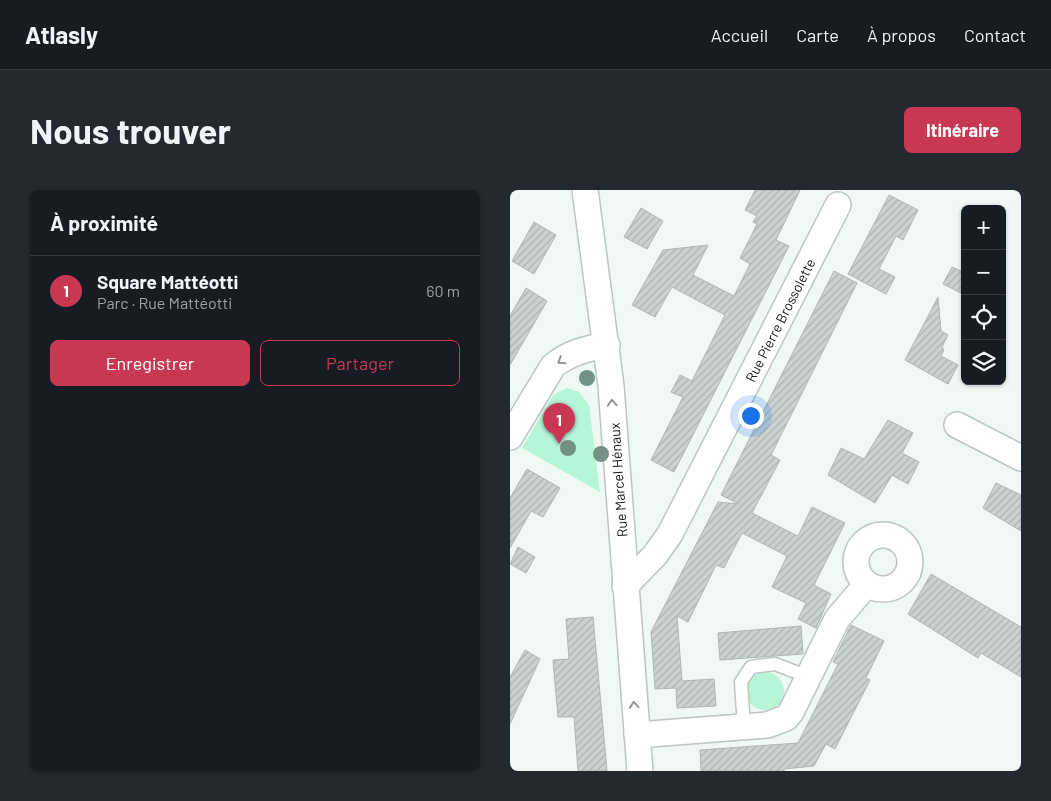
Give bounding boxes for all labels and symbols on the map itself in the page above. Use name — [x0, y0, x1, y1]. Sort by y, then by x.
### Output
street label: Rue Pierre Brossolette — [741, 255, 819, 385]
one-way arrow — [557, 355, 567, 364]
one-way arrow — [607, 399, 618, 407]
pin: 1 — [543, 403, 575, 444]
your location — [738, 403, 764, 429]
street label: Rue Marcel Hénaux — [605, 422, 630, 538]
one-way arrow — [629, 701, 640, 709]

